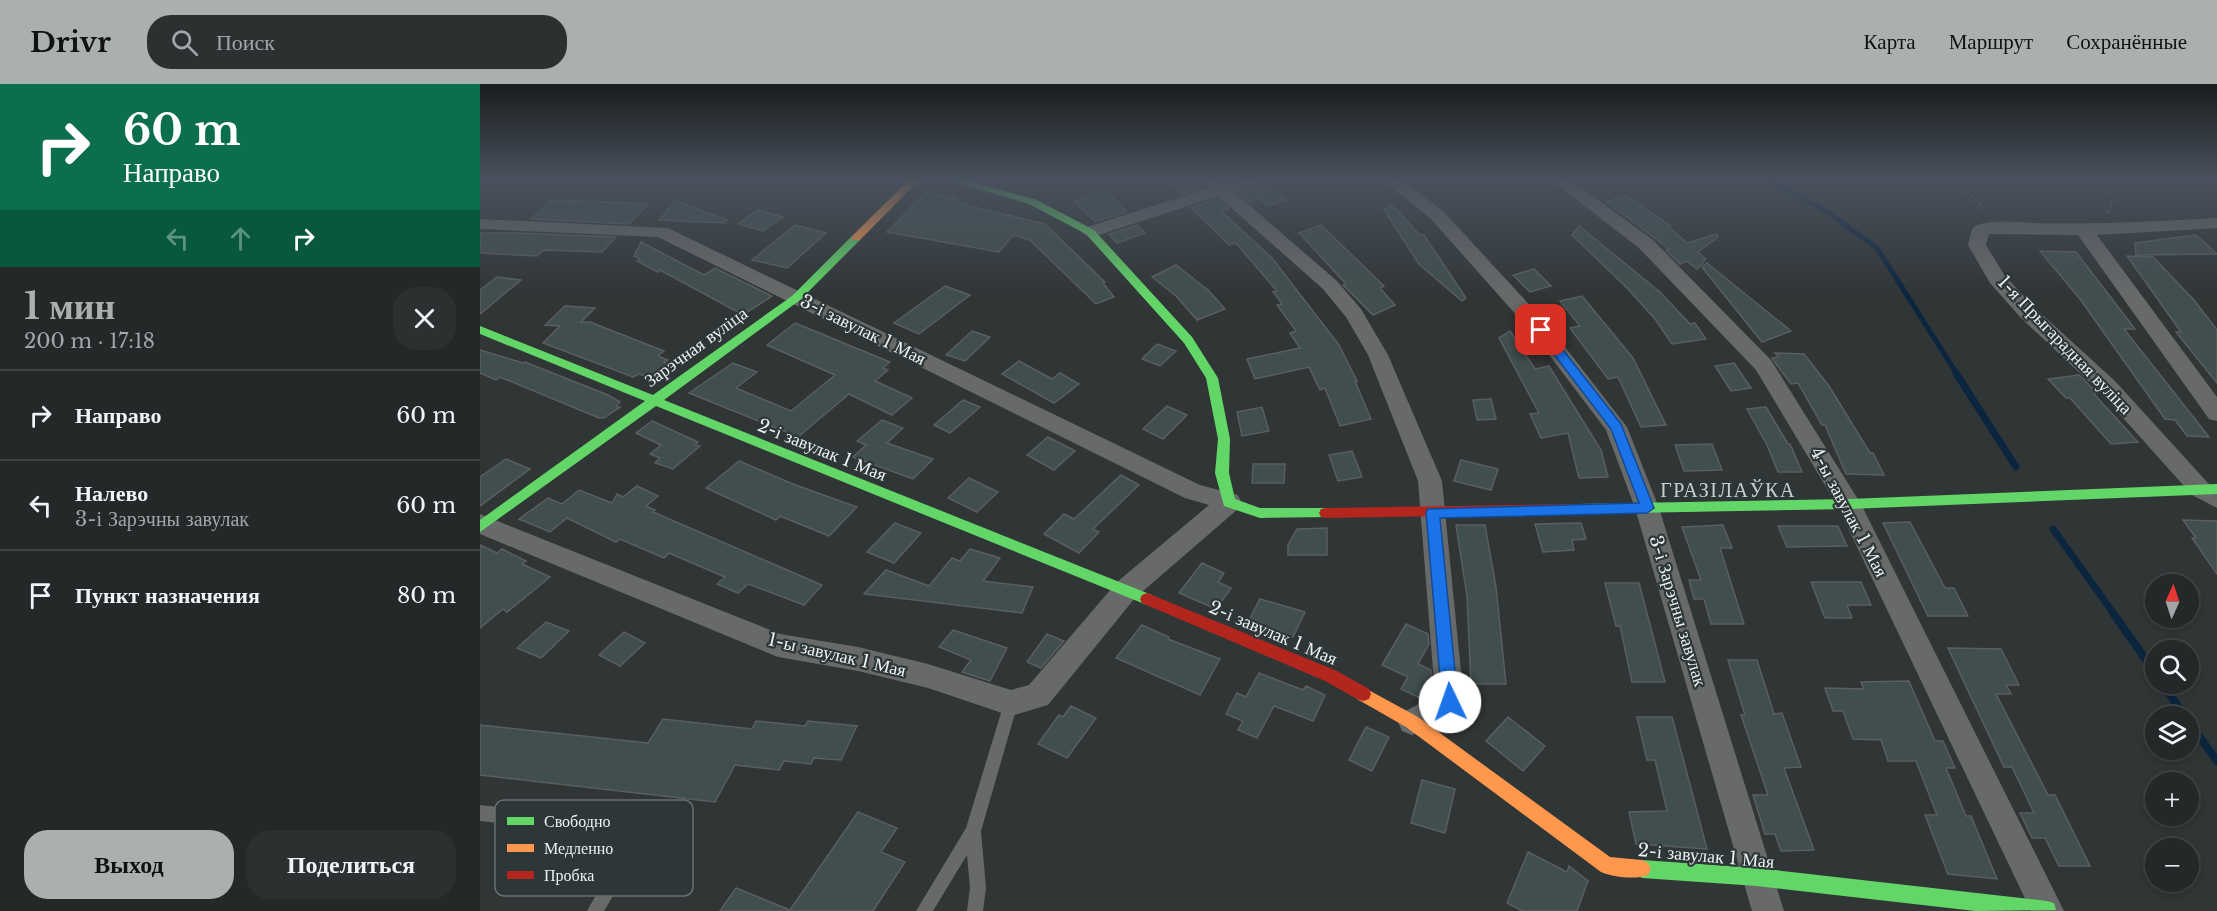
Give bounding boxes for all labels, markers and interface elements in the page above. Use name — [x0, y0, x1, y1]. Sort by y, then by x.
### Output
search box — [147, 15, 567, 69]
text: Drivr — [30, 25, 111, 60]
icon: search — [168, 26, 201, 59]
text: Поиск — [216, 29, 275, 56]
text: Карта — [1864, 29, 1916, 55]
text: Маршрут — [1949, 29, 2033, 55]
text: Сохранённые — [2066, 29, 2187, 55]
text: 60 m — [123, 104, 241, 156]
icon: right — [24, 108, 102, 186]
text: Направо — [123, 156, 220, 189]
icon: left — [161, 222, 194, 255]
icon: ahead — [224, 222, 257, 255]
icon: right — [287, 222, 320, 255]
street label: 1-я Прыгарадная вуліца — [1993, 271, 2137, 419]
text: 1 мин — [24, 284, 115, 329]
button: close — [393, 287, 456, 350]
street label: 3-і завулак 1 Мая — [797, 290, 929, 370]
street label: Зарэчная вуліца — [640, 302, 752, 392]
pin — [1515, 304, 1566, 355]
icon: arrive — [1524, 313, 1557, 346]
text: 200 m · 17:18 — [24, 329, 155, 353]
icon: right — [24, 399, 57, 432]
text: Направо — [75, 402, 161, 429]
text: 60 m — [396, 402, 456, 429]
street label: 2-і завулак 1 Мая — [754, 414, 890, 486]
street label: 4-ы завулак 1 Мая — [1806, 443, 1892, 581]
district label: ГРАЗІЛАЎКА — [1660, 478, 1796, 502]
text: Налево — [75, 480, 148, 507]
icon: left — [24, 489, 57, 522]
text: 60 m — [396, 492, 456, 519]
text: 3-і Зарэчны завулак — [75, 507, 249, 531]
street label: 3-і Зарэчны завулак — [1645, 533, 1711, 689]
north arrow — [2145, 574, 2199, 628]
map controls — [2145, 574, 2199, 892]
icon: arrive — [24, 579, 57, 612]
text: Пункт назначения — [75, 582, 260, 609]
text: 80 m — [397, 582, 456, 609]
street label: 2-і завулак 1 Мая — [1206, 596, 1340, 670]
street label: 1-ы завулак 1 Мая — [766, 628, 908, 682]
button: search — [2145, 640, 2199, 694]
position arrow — [1418, 670, 1482, 734]
button: layers — [2145, 706, 2199, 760]
button: + — [2145, 772, 2199, 826]
legend — [495, 800, 693, 896]
text: Свободно — [544, 811, 611, 831]
button: Выход — [24, 830, 234, 899]
button: Поделиться — [246, 830, 456, 899]
text: Медленно — [544, 838, 613, 858]
button: − — [2145, 838, 2199, 892]
street label: 2-і завулак 1 Мая — [1637, 839, 1775, 873]
text: Пробка — [544, 865, 594, 885]

